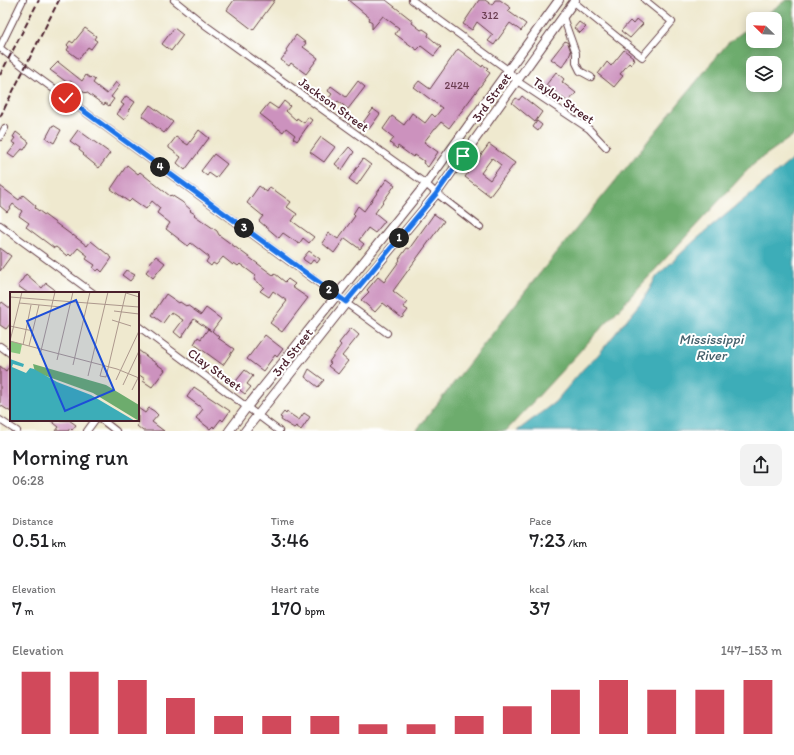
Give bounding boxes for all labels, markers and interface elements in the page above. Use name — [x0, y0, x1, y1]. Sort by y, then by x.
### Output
house number: 312 — [482, 9, 499, 22]
north arrow — [746, 12, 782, 48]
map controls — [746, 12, 782, 92]
button: layers — [746, 56, 782, 92]
street label: 3rd Street — [469, 70, 514, 125]
street label: Jackson Street — [296, 74, 372, 135]
street label: Taylor Street — [530, 74, 597, 127]
house number: 2424 — [445, 79, 470, 92]
pin — [49, 81, 83, 115]
icon: check — [55, 87, 77, 109]
pin — [446, 139, 480, 173]
icon: arrive — [452, 145, 474, 167]
pin: 4 — [150, 157, 170, 177]
text: 4 — [157, 160, 163, 173]
pin: 3 — [234, 218, 254, 238]
text: 3 — [241, 221, 247, 234]
pin: 1 — [389, 228, 409, 248]
text: 1 — [396, 231, 402, 244]
pin: 2 — [319, 280, 339, 300]
text: 2 — [326, 283, 332, 296]
inset map — [10, 292, 139, 421]
street label: 3rd Street — [269, 325, 316, 379]
water label: Mississippi River — [679, 331, 745, 364]
street label: Clay Street — [185, 345, 245, 394]
text: Morning run — [12, 444, 128, 471]
button: share — [740, 444, 782, 486]
text: 06:28 — [12, 473, 44, 488]
text: Distance — [12, 515, 53, 528]
text: Time — [271, 515, 294, 528]
text: Pace — [529, 515, 551, 528]
text: 0.51 — [12, 528, 49, 552]
text: 3:46 — [271, 528, 309, 552]
text: 7:23 — [529, 528, 566, 552]
text: km — [49, 537, 66, 550]
text: /km — [566, 537, 587, 550]
text: Elevation — [12, 583, 56, 596]
text: Heart rate — [271, 583, 319, 596]
text: kcal — [529, 583, 549, 596]
text: 7 — [12, 596, 22, 620]
text: 170 — [271, 596, 302, 620]
text: 37 — [529, 596, 550, 620]
text: m — [22, 605, 34, 618]
text: bpm — [302, 605, 325, 618]
text: Elevation — [12, 643, 64, 658]
text: 147–153 m — [721, 643, 782, 658]

